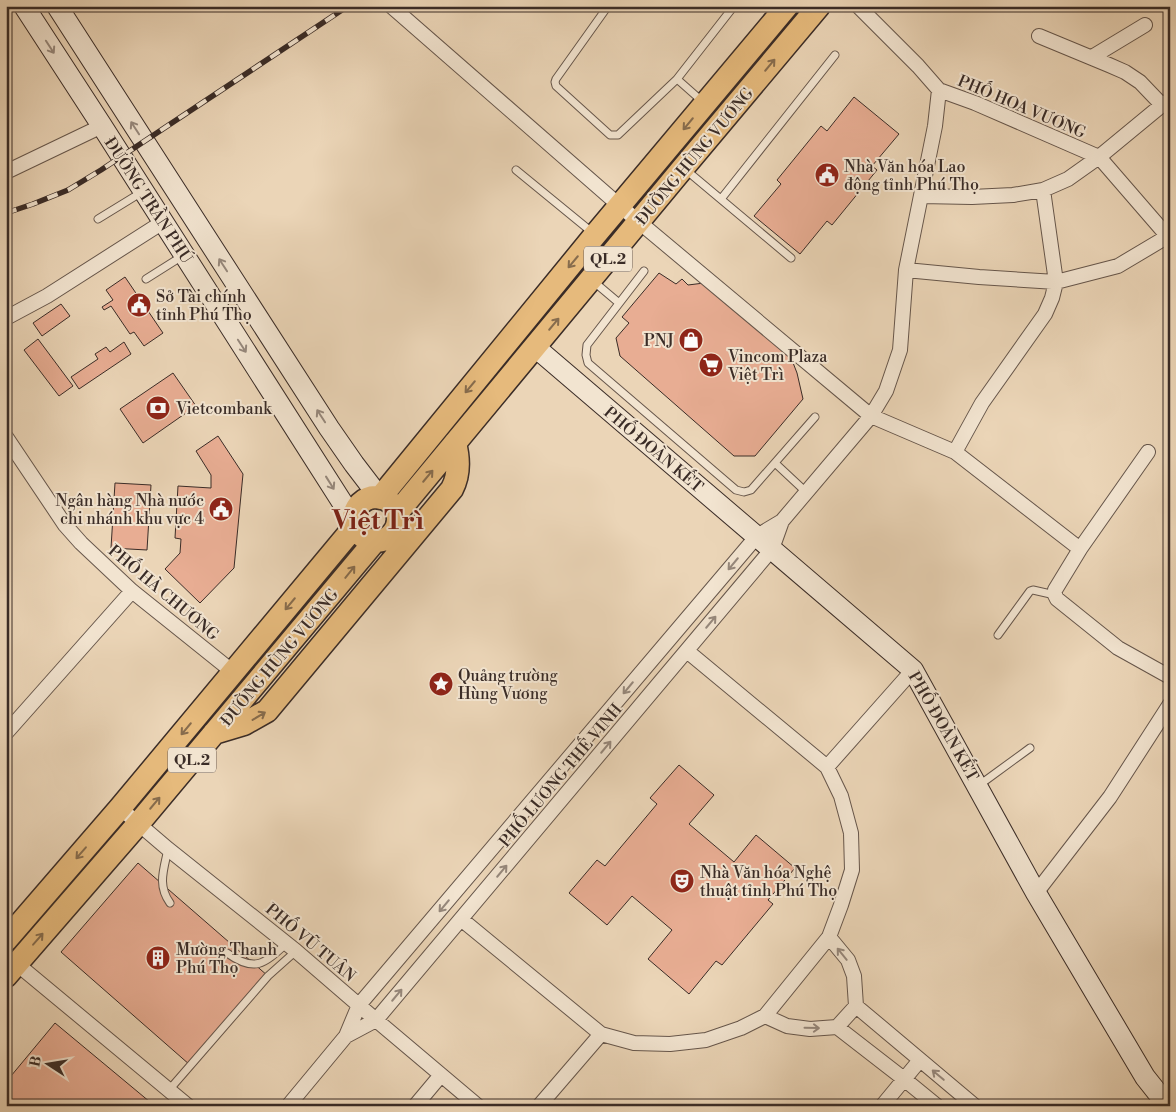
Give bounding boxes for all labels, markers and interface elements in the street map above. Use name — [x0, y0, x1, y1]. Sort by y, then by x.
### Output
one-way arrow — [45, 40, 56, 54]
one-way arrow — [765, 58, 776, 71]
street label: PHỐ HOA VƯƠNG — [955, 67, 1090, 143]
street label: ĐƯỜNG HÙNG VƯƠNG — [630, 83, 758, 229]
one-way arrow — [683, 117, 694, 130]
one-way arrow — [130, 121, 140, 135]
street label: ĐƯỜNG TRẦN PHÚ — [100, 131, 200, 268]
place label: Nhà Văn hóa Lao động tỉnh Phú Thọ — [844, 157, 979, 195]
public building icon: Nhà Văn hóa Lao động tỉnh Phú Thọ — [814, 162, 840, 188]
road number: QL.2 — [584, 246, 632, 272]
one-way arrow — [568, 255, 579, 268]
one-way arrow — [217, 258, 227, 272]
place label: Sở Tài chính tỉnh Phú Thọ — [156, 287, 252, 325]
public building icon: Sở Tài chính tỉnh Phú Thọ — [126, 292, 152, 318]
one-way arrow — [548, 318, 559, 331]
shop icon: PNJ — [678, 327, 704, 353]
place label: PNJ — [644, 331, 674, 351]
one-way arrow — [238, 338, 248, 352]
place label: Vincom Plaza Việt Trì — [727, 347, 828, 385]
supermarket icon: Vincom Plaza Việt Trì — [698, 352, 724, 378]
one-way arrow — [464, 381, 475, 394]
bank icon: Vietcombank — [145, 395, 171, 421]
place label: Vietcombank — [175, 399, 273, 419]
street label: PHỐ ĐOÀN KẾT — [600, 399, 710, 497]
one-way arrow — [316, 409, 326, 423]
one-way arrow — [422, 470, 433, 483]
one-way arrow — [325, 475, 335, 489]
place label: Ngân hàng Nhà nước chi nhánh khu vực 4 — [56, 491, 204, 529]
public building icon: Ngân hàng Nhà nước chi nhánh khu vực 4 — [208, 496, 234, 522]
district label: Việt Trì — [331, 505, 424, 537]
street label: PHỐ HÀ CHƯƠNG — [104, 538, 225, 645]
one-way arrow — [727, 558, 739, 571]
one-way arrow — [345, 565, 356, 578]
street label: ĐƯỜNG HÙNG VƯƠNG — [215, 584, 343, 730]
one-way arrow — [284, 597, 295, 610]
one-way arrow — [705, 616, 717, 629]
place label: Quảng trường Hùng Vương — [458, 666, 559, 704]
street label: PHỐ ĐOÀN KẾT — [904, 666, 986, 785]
place icon: Quảng trường Hùng Vương — [428, 671, 454, 697]
one-way arrow — [622, 682, 634, 695]
street label: PHỐ LƯƠNG THẾ VINH — [492, 697, 627, 851]
one-way arrow — [252, 710, 266, 720]
one-way arrow — [180, 722, 191, 735]
one-way arrow — [601, 740, 612, 753]
road number: QL.2 — [168, 748, 216, 772]
one-way arrow — [150, 797, 161, 810]
one-way arrow — [76, 846, 87, 859]
place label: Nhà Văn hóa Nghệ thuật tỉnh Phú Thọ — [700, 863, 837, 901]
one-way arrow — [496, 865, 507, 878]
theatre icon: Nhà Văn hóa Nghệ thuật tỉnh Phú Thọ — [669, 868, 695, 894]
street label: PHỐ VŨ TUÂN — [261, 896, 362, 986]
one-way arrow — [438, 899, 449, 912]
one-way arrow — [32, 933, 44, 946]
place label: Mường Thanh Phú Thọ — [176, 940, 278, 978]
building icon: Mường Thanh Phú Thọ — [145, 945, 171, 971]
one-way arrow — [837, 947, 848, 960]
one-way arrow — [391, 989, 403, 1002]
one-way arrow — [803, 1023, 819, 1033]
north arrow — [22, 1040, 72, 1090]
text: B — [26, 1054, 46, 1069]
one-way arrow — [931, 1069, 944, 1080]

